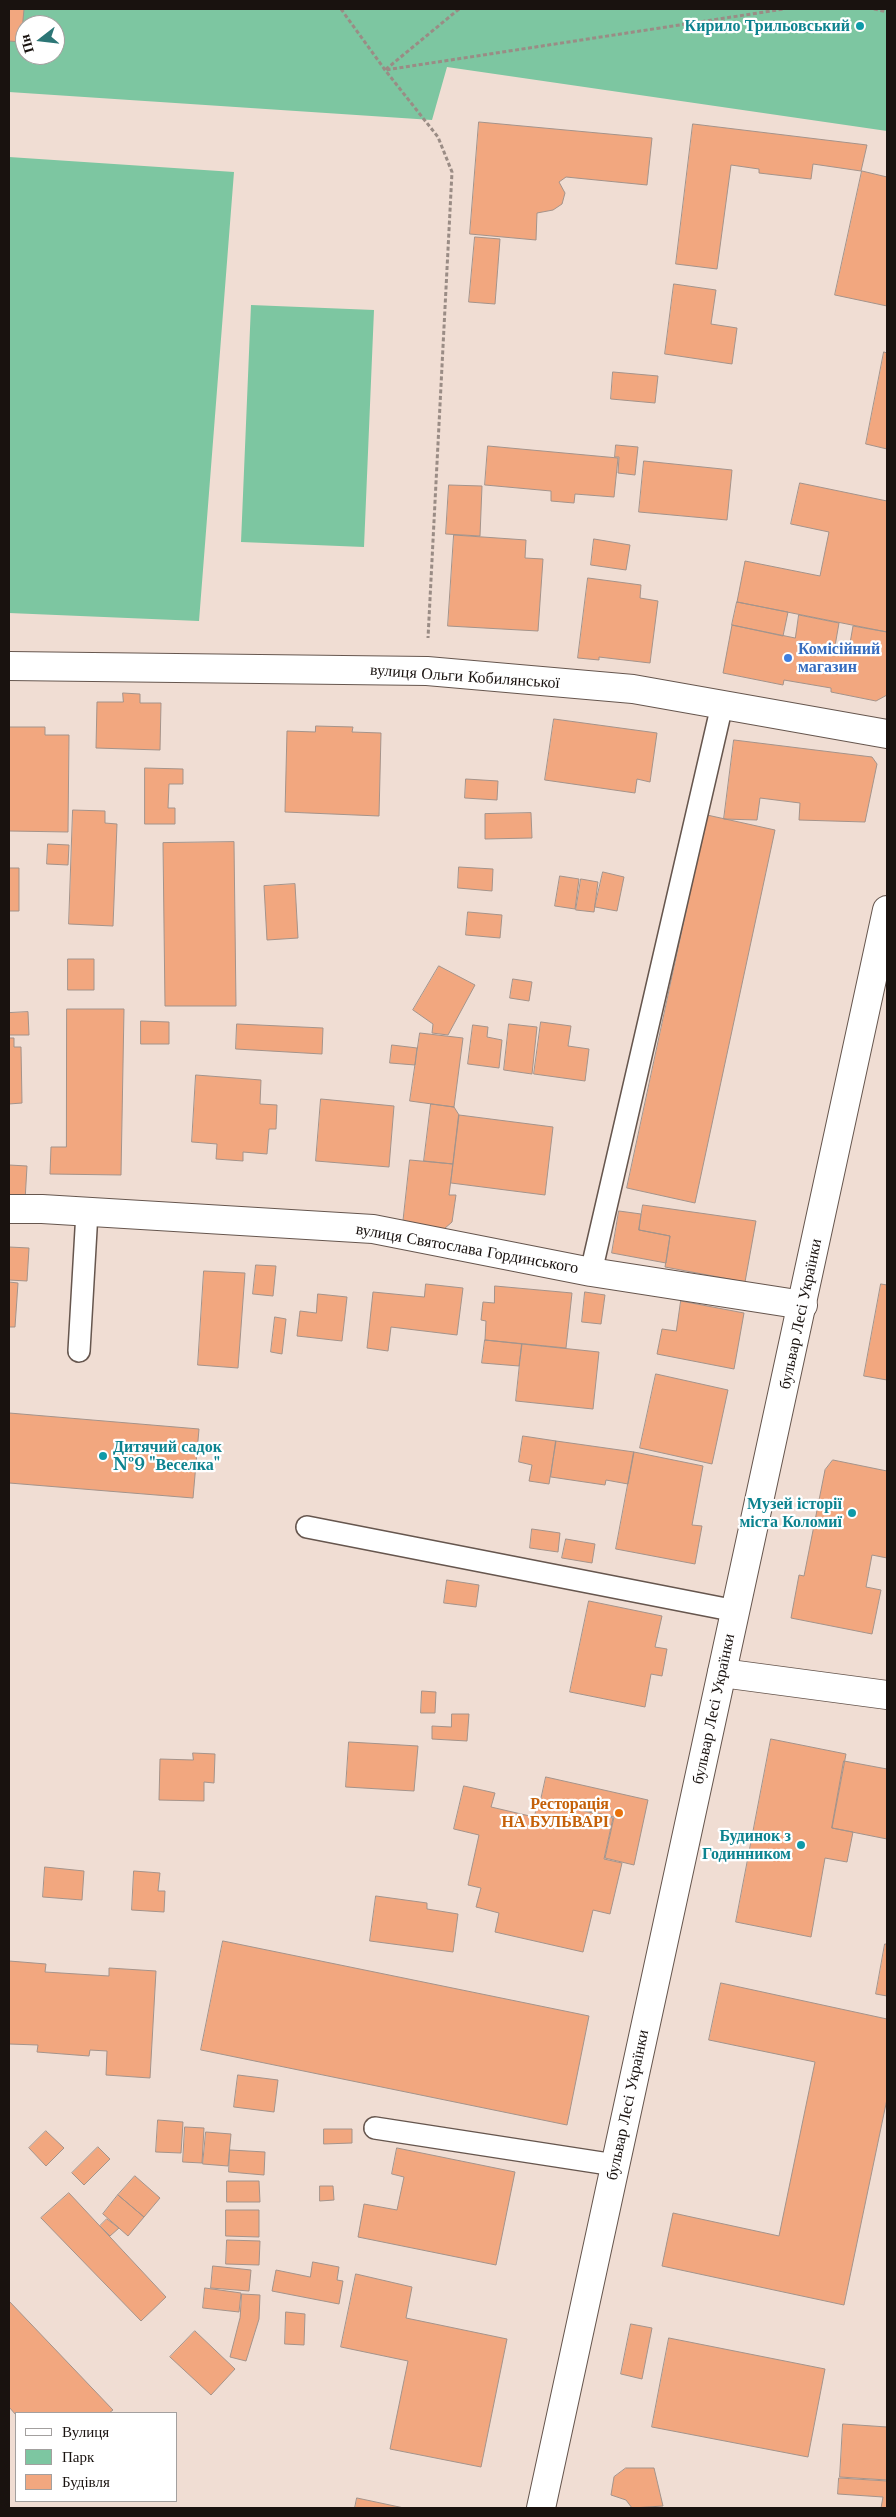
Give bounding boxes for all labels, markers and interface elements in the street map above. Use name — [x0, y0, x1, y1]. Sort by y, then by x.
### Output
north arrow — [15, 15, 65, 65]
place label: Кирило Трильовський — [685, 16, 850, 36]
marker: Кирило Трильовський — [854, 20, 866, 32]
text: Пн — [15, 32, 38, 55]
place label: Комісійний магазин — [798, 639, 880, 677]
marker: Комісійний магазин — [782, 652, 794, 664]
street label: вулиця Ольги Кобилянської — [369, 661, 561, 693]
street label: вулиця Святослава Гординського — [354, 1220, 580, 1278]
street label: бульвар Лесі Українки — [776, 1237, 826, 1391]
place label: Дитячий садок №9 "Веселка" — [113, 1437, 222, 1475]
marker: Дитячий садок №9 "Веселка" — [97, 1450, 109, 1462]
place label: Музей історії міста Коломиї — [739, 1494, 842, 1532]
marker: Музей історії міста Коломиї — [846, 1507, 858, 1519]
street label: бульвар Лесі Українки — [689, 1632, 739, 1786]
place label: Ресторація НА БУЛЬВАРІ — [501, 1794, 609, 1832]
marker: Ресторація НА БУЛЬВАРІ — [613, 1807, 625, 1819]
place label: Будинок з Годинником — [702, 1826, 791, 1864]
marker: Будинок з Годинником — [795, 1839, 807, 1851]
street label: бульвар Лесі Українки — [603, 2028, 653, 2182]
legend — [15, 2412, 178, 2502]
text: Вулиця — [62, 2422, 109, 2441]
text: Парк — [62, 2447, 94, 2466]
text: Будівля — [62, 2472, 110, 2491]

